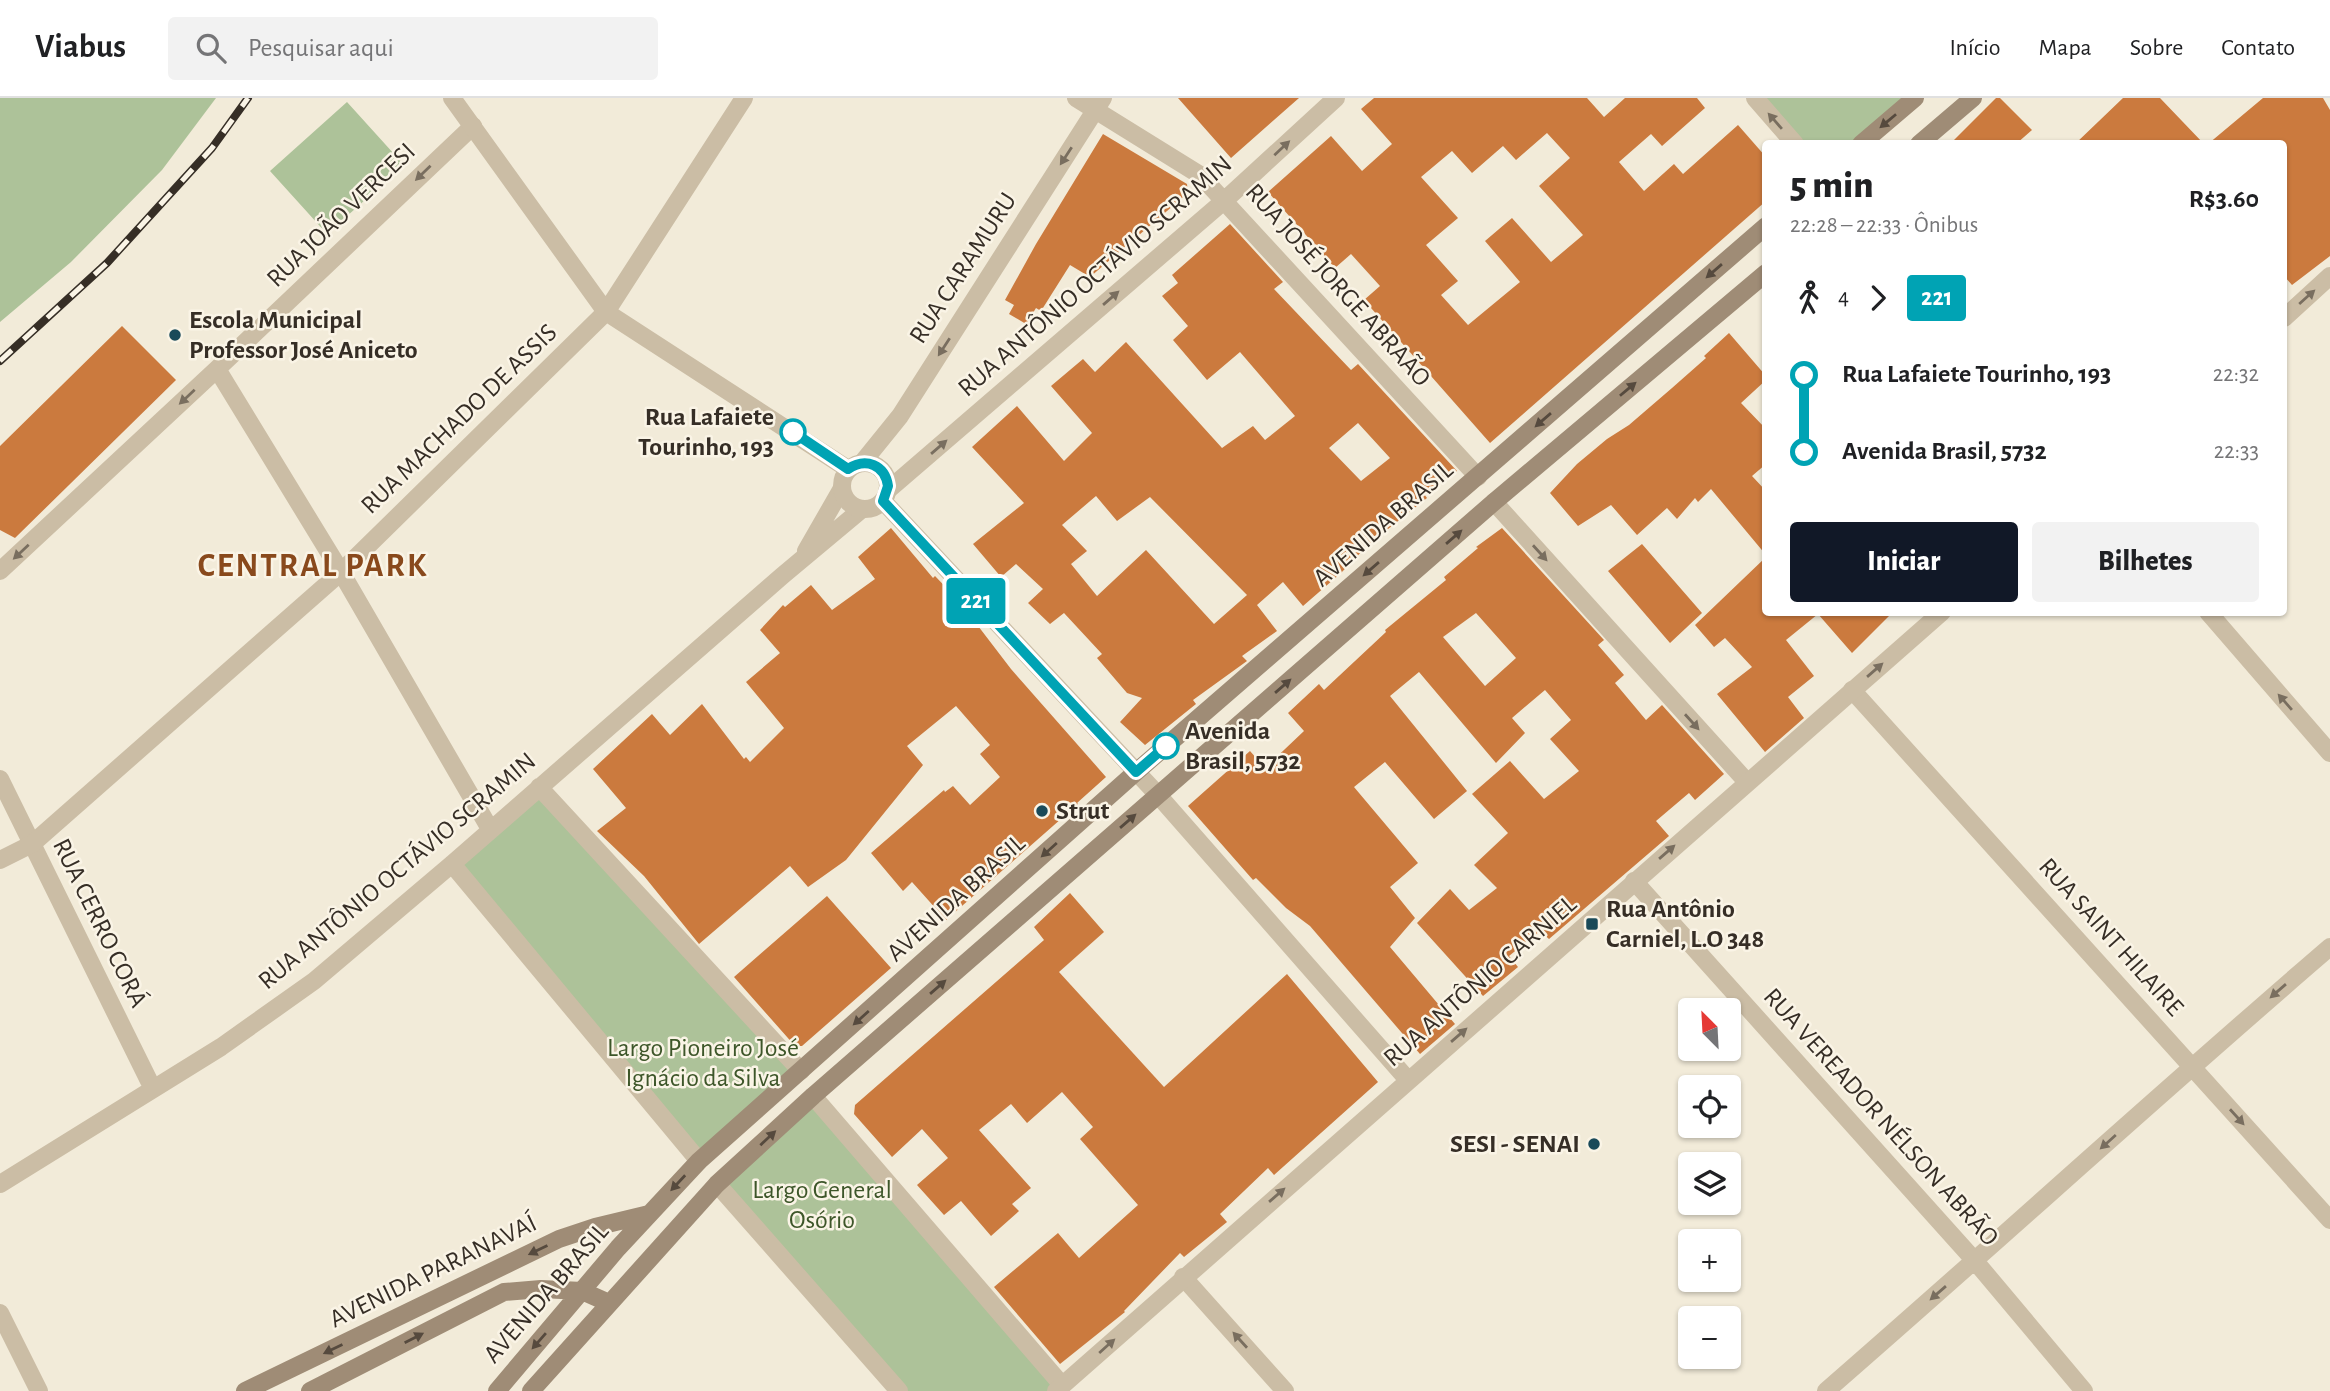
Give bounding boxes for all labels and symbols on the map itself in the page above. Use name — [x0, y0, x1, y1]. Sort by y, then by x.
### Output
one-way arrow — [1767, 112, 1783, 130]
one-way arrow — [1879, 113, 1896, 128]
street label: RUA JOÃO VERCESI — [261, 137, 420, 292]
one-way arrow — [1273, 140, 1290, 156]
one-way arrow — [1060, 146, 1073, 166]
street label: RUA ANTÔNIO OCTÁVIO SCRAMIN — [952, 149, 1237, 402]
one-way arrow — [415, 164, 432, 180]
street label: RUA JOSÉ JORGE ABRAÃO — [1240, 177, 1437, 391]
street label: RUA CARAMURU — [905, 188, 1021, 348]
one-way arrow — [1706, 263, 1723, 278]
one-way arrow — [2298, 289, 2316, 305]
one-way arrow — [1102, 290, 1120, 306]
place label: Escola Municipal Professor José Aniceto — [189, 307, 418, 363]
street label: RUA MACHADO DE ASSIS — [356, 319, 562, 519]
marker: Escola Municipal Professor José Aniceto — [167, 327, 183, 343]
one-way arrow — [937, 338, 950, 357]
one-way arrow — [1619, 382, 1636, 397]
one-way arrow — [178, 389, 196, 405]
place label: Rua Lafaiete Tourinho, 193 — [638, 404, 774, 460]
one-way arrow — [1534, 412, 1552, 428]
marker: Rua Lafaiete Tourinho, 193 — [780, 419, 806, 445]
one-way arrow — [930, 439, 948, 455]
street label: AVENIDA BRASIL — [1308, 456, 1458, 591]
one-way arrow — [1446, 530, 1463, 545]
one-way arrow — [13, 543, 30, 559]
one-way arrow — [1532, 544, 1548, 562]
district label: CENTRAL PARK — [198, 550, 428, 583]
one-way arrow — [1362, 561, 1380, 577]
line badge: 221 — [936, 578, 1016, 624]
one-way arrow — [1866, 662, 1884, 678]
one-way arrow — [1274, 678, 1292, 694]
one-way arrow — [2277, 693, 2293, 711]
one-way arrow — [1684, 713, 1700, 731]
place label: Avenida Brasil, 5732 — [1185, 718, 1301, 774]
marker: Avenida Brasil, 5732 — [1153, 733, 1179, 759]
street label: RUA ANTÔNIO OCTÁVIO SCRAMIN — [252, 746, 541, 994]
place label: Strut — [1056, 798, 1109, 824]
marker: Strut — [1034, 803, 1050, 819]
one-way arrow — [1119, 813, 1137, 829]
street label: AVENIDA BRASIL — [882, 829, 1030, 966]
street label: RUA CERRO CORÁ — [48, 834, 154, 1011]
one-way arrow — [1040, 842, 1057, 857]
one-way arrow — [1658, 844, 1676, 860]
street label: RUA SAINT HILAIRE — [2034, 853, 2188, 1021]
street label: RUA ANTÔNIO CARNIEL — [1377, 889, 1581, 1071]
place label: Rua Antônio Carniel, L.O 348 — [1606, 896, 1764, 952]
marker: Rua Antônio Carniel, L.O 348 — [1584, 916, 1600, 932]
one-way arrow — [929, 979, 947, 995]
street label: RUA VEREADOR NÉLSON ABRÃO — [1759, 982, 2005, 1251]
one-way arrow — [2270, 983, 2287, 998]
north arrow — [1678, 998, 1741, 1060]
one-way arrow — [852, 1010, 870, 1026]
one-way arrow — [1450, 1027, 1468, 1043]
park label: Largo Pioneiro José Ignácio da Silva — [607, 1035, 799, 1091]
one-way arrow — [2229, 1108, 2245, 1126]
one-way arrow — [759, 1130, 776, 1146]
place label: SESI - SENAI — [1450, 1131, 1580, 1157]
one-way arrow — [2100, 1133, 2117, 1149]
marker: SESI - SENAI — [1586, 1136, 1602, 1152]
one-way arrow — [671, 1174, 687, 1191]
park label: Largo General Osório — [752, 1177, 892, 1233]
one-way arrow — [1268, 1187, 1286, 1203]
street label: AVENIDA PARANAVAÍ — [324, 1208, 541, 1332]
street label: AVENIDA BRASIL — [479, 1218, 614, 1368]
one-way arrow — [528, 1244, 548, 1255]
one-way arrow — [1929, 1285, 1947, 1301]
one-way arrow — [404, 1332, 424, 1343]
one-way arrow — [531, 1332, 547, 1350]
one-way arrow — [1232, 1332, 1248, 1349]
one-way arrow — [1098, 1338, 1115, 1354]
one-way arrow — [323, 1343, 343, 1354]

